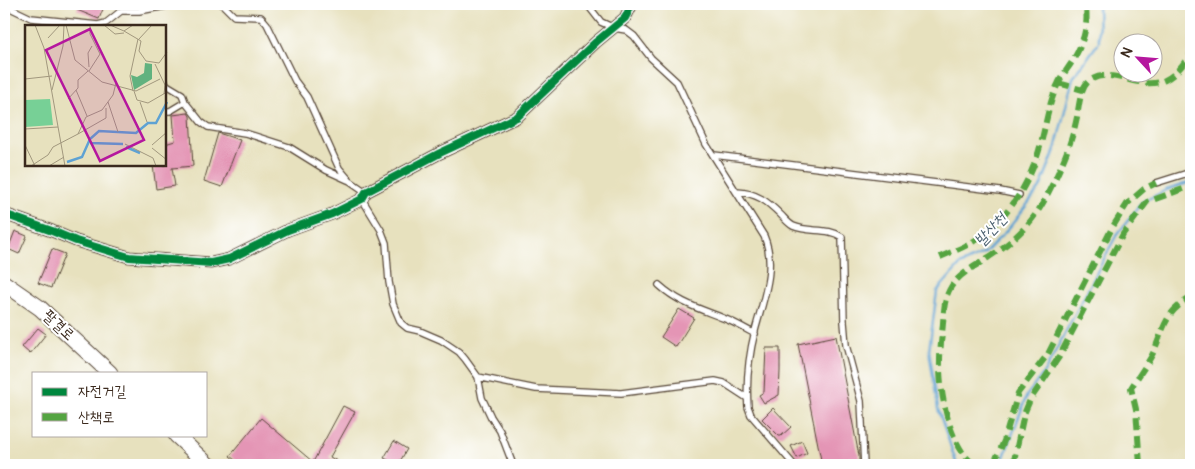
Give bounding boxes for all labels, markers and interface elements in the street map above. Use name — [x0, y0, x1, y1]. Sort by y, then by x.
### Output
inset map — [25, 25, 166, 166]
north arrow — [1112, 32, 1162, 82]
text: N — [1117, 45, 1136, 61]
water label: 발산천 — [970, 207, 1013, 251]
street label: 팔결로 — [39, 306, 78, 345]
legend — [32, 372, 208, 436]
text: 자전거길 — [78, 382, 126, 401]
text: 산책로 — [78, 408, 114, 427]

